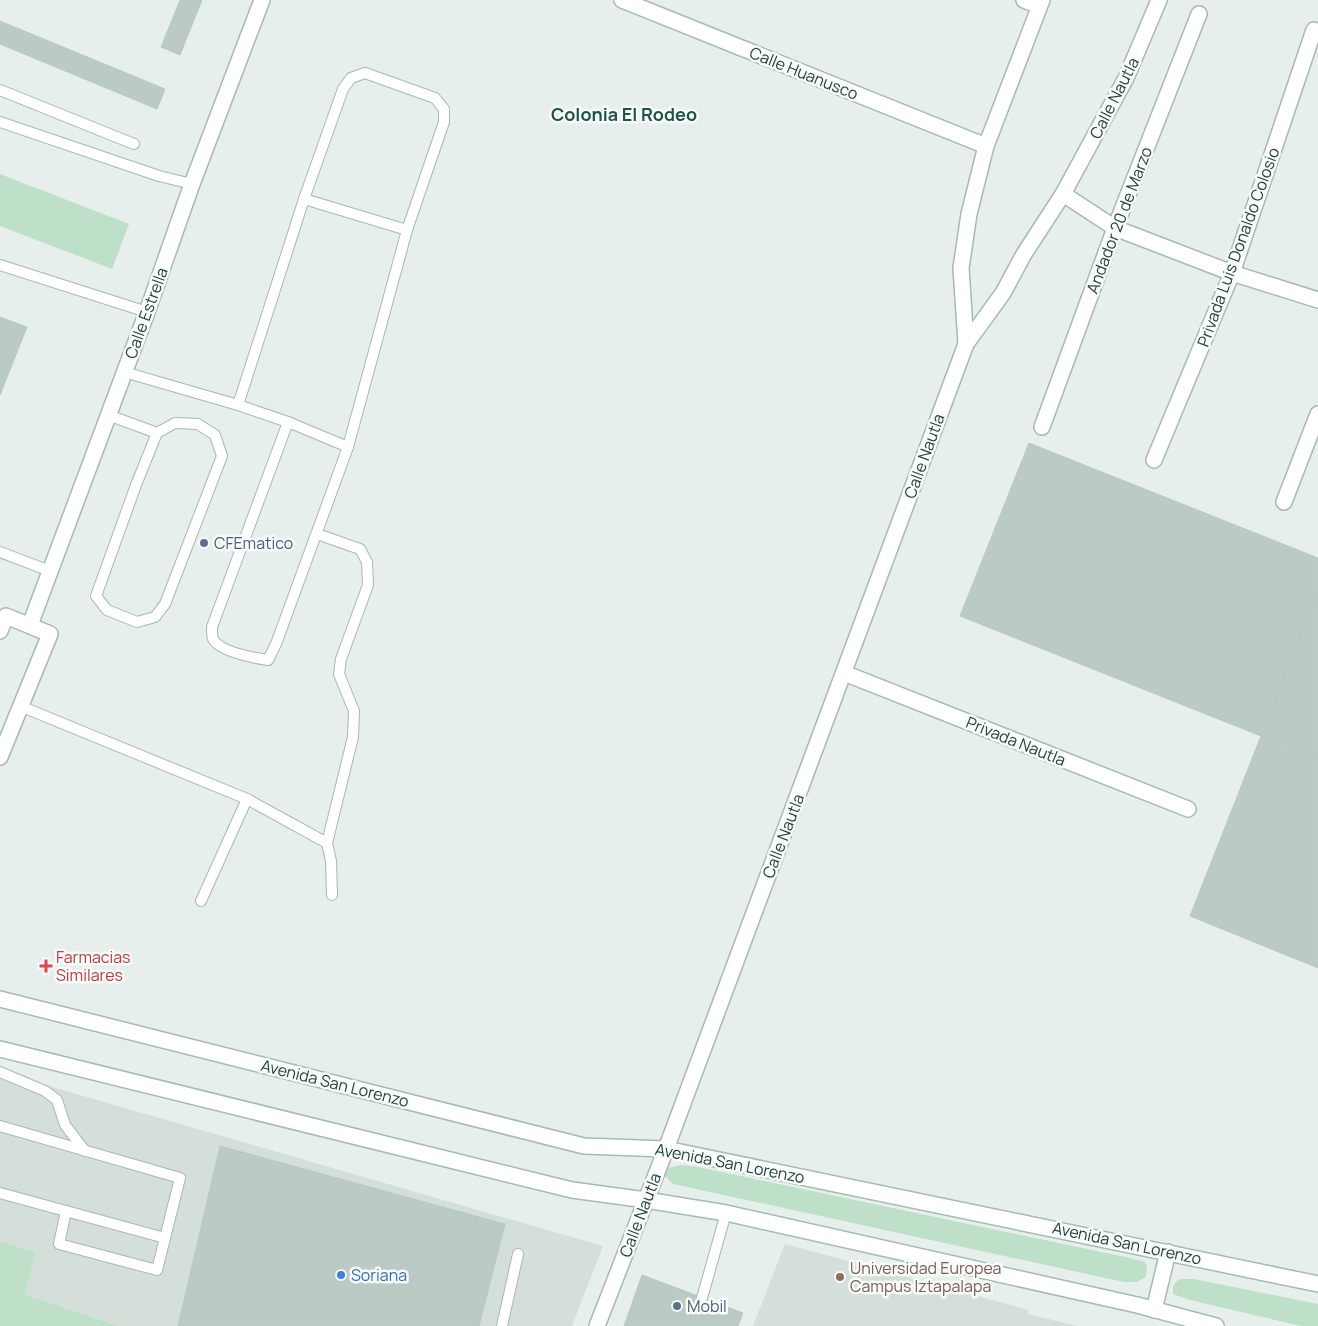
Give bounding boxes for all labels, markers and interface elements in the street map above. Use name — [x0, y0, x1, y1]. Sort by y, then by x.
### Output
street label: Calle Huanusco — [746, 41, 862, 105]
street label: Calle Nautla — [1084, 53, 1144, 143]
district label: Colonia El Rodeo — [551, 102, 697, 126]
street label: Andador 20 de Marzo — [1081, 144, 1157, 296]
street label: Privada Luis Donaldo Colosio — [1192, 144, 1284, 350]
street label: Calle Estrella — [119, 264, 173, 362]
street label: Calle Nautla — [898, 411, 950, 501]
place label: CFEmatico — [214, 532, 293, 554]
marker: CFEmatico — [198, 537, 210, 549]
street label: Privada Nautla — [963, 711, 1069, 771]
street label: Calle Nautla — [757, 791, 809, 881]
place label: Farmacias Similares — [56, 946, 131, 986]
marker: Farmacias Similares — [40, 960, 52, 972]
street label: Avenida San Lorenzo — [259, 1054, 411, 1112]
street label: Avenida San Lorenzo — [653, 1138, 807, 1188]
street label: Calle Nautla — [614, 1170, 666, 1260]
street label: Avenida San Lorenzo — [1050, 1216, 1204, 1270]
place label: Universidad Europea Campus Iztapalapa — [850, 1257, 1002, 1297]
place label: Soriana — [351, 1264, 407, 1286]
marker: Soriana — [335, 1269, 347, 1281]
marker: Universidad Europea Campus Iztapalapa — [834, 1271, 846, 1283]
place label: Mobil — [687, 1295, 727, 1317]
marker: Mobil — [671, 1300, 683, 1312]

